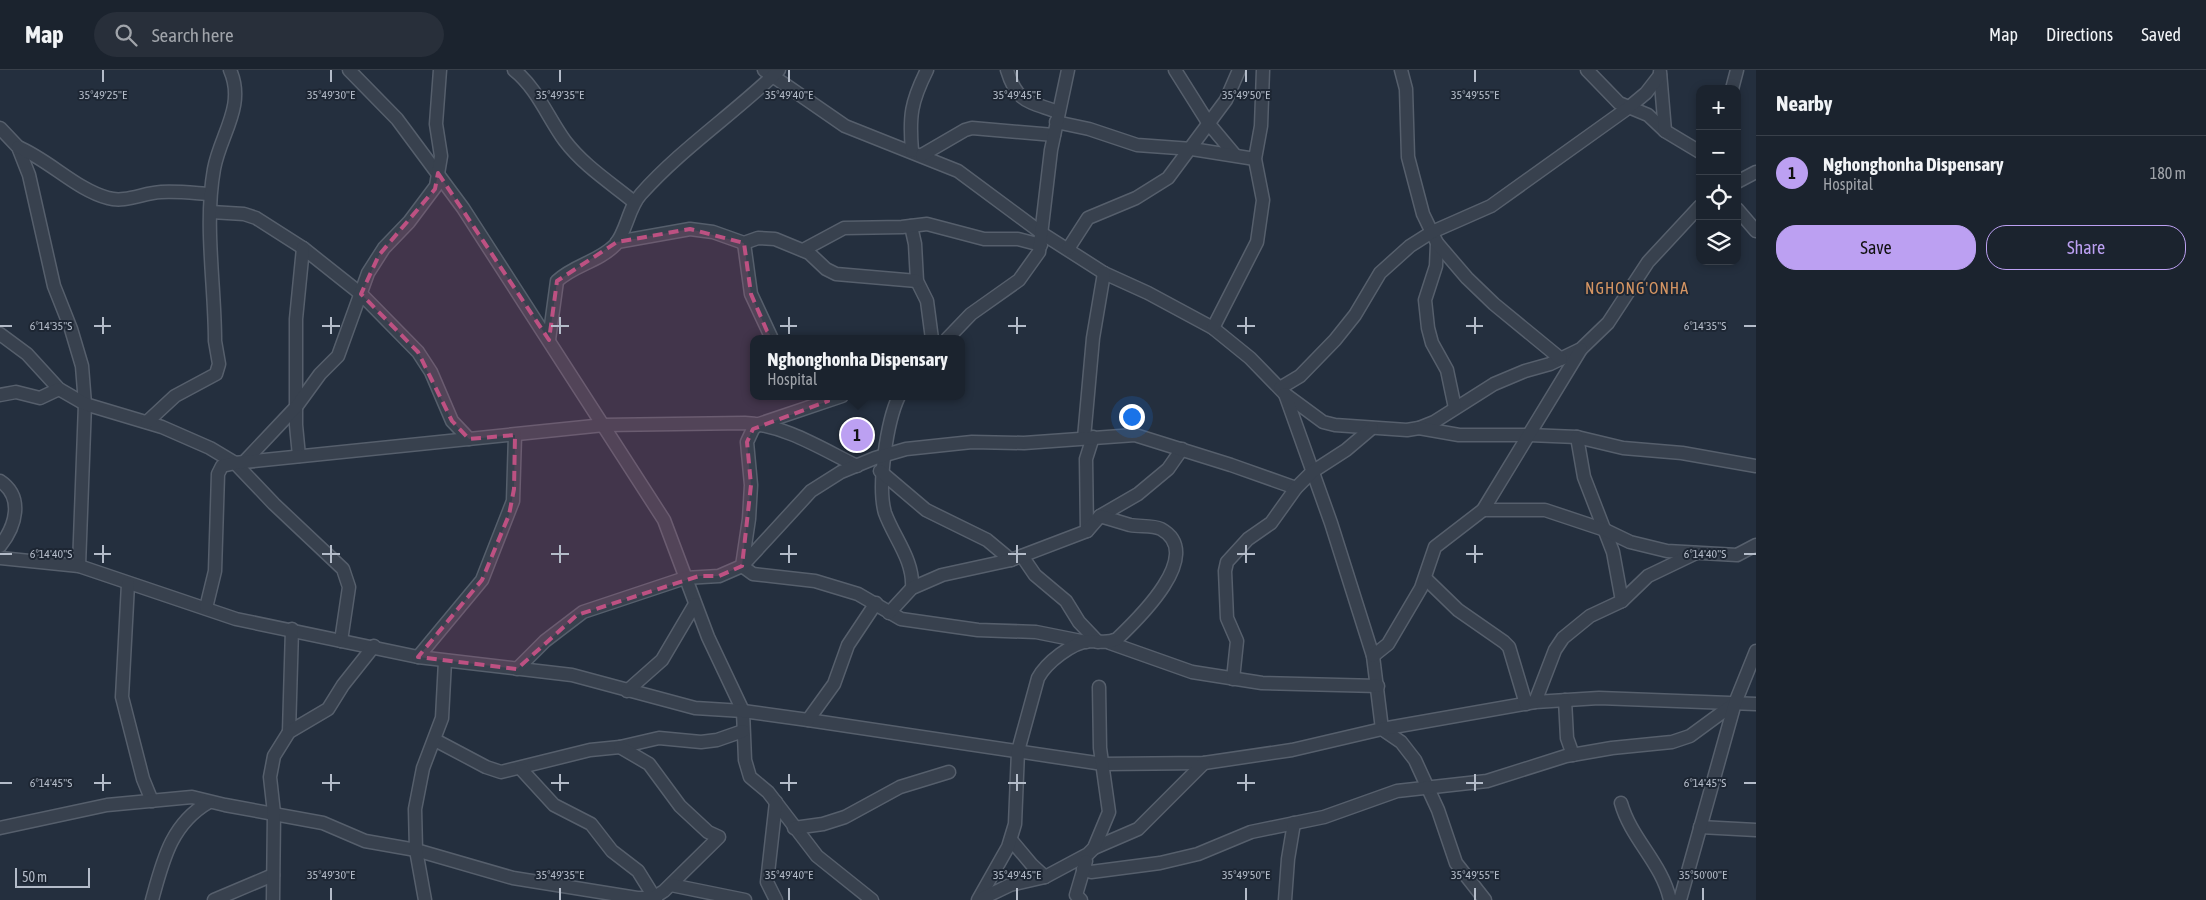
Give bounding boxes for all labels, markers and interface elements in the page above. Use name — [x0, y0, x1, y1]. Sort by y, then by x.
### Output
search box — [94, 12, 444, 57]
text: Map — [25, 21, 64, 48]
icon: search — [112, 21, 140, 49]
text: Search here — [152, 24, 234, 46]
text: Map — [1989, 24, 2018, 45]
text: Directions — [2046, 24, 2113, 45]
text: Saved — [2141, 24, 2181, 45]
map controls — [1696, 85, 1741, 265]
button: + — [1696, 85, 1741, 130]
text: 35°49'25"E — [79, 88, 127, 102]
text: 35°49'30"E — [307, 88, 355, 102]
text: 35°49'35"E — [536, 88, 584, 102]
text: 35°49'40"E — [765, 88, 813, 102]
text: 35°49'45"E — [993, 88, 1041, 102]
text: 35°49'50"E — [1222, 88, 1270, 102]
text: 35°49'55"E — [1451, 88, 1499, 102]
text: Nearby — [1776, 91, 1832, 115]
button: − — [1696, 130, 1741, 175]
text: Nghonghonha Dispensary — [1823, 153, 2003, 175]
text: 1 — [1788, 164, 1796, 182]
text: 180 m — [2150, 164, 2186, 182]
button: locate — [1696, 175, 1741, 220]
text: Hospital — [1823, 175, 1873, 193]
button: layers — [1696, 220, 1741, 265]
button: Save — [1776, 225, 1976, 270]
button: Share — [1986, 225, 2186, 270]
district label: NGHONG'ONHA — [1585, 279, 1689, 297]
text: 6°14'35"S — [30, 319, 72, 333]
text: 6°14'35"S — [1684, 319, 1726, 333]
popup — [750, 335, 965, 400]
text: Nghonghonha Dispensary — [767, 348, 948, 370]
text: Hospital — [767, 370, 817, 388]
your location — [1119, 404, 1145, 430]
pin: 1 — [841, 416, 873, 454]
text: 6°14'40"S — [30, 547, 72, 561]
text: 6°14'40"S — [1684, 547, 1726, 561]
text: 6°14'45"S — [30, 776, 72, 790]
text: 6°14'45"S — [1684, 776, 1726, 790]
scale bar — [15, 865, 90, 888]
text: 35°49'30"E — [307, 868, 355, 882]
text: 35°49'35"E — [536, 868, 584, 882]
text: 35°49'40"E — [765, 868, 813, 882]
text: 35°49'45"E — [993, 868, 1041, 882]
text: 35°49'50"E — [1222, 868, 1270, 882]
text: 35°49'55"E — [1451, 868, 1499, 882]
text: 35°50'00"E — [1679, 868, 1727, 882]
text: 50 m — [22, 869, 47, 885]

